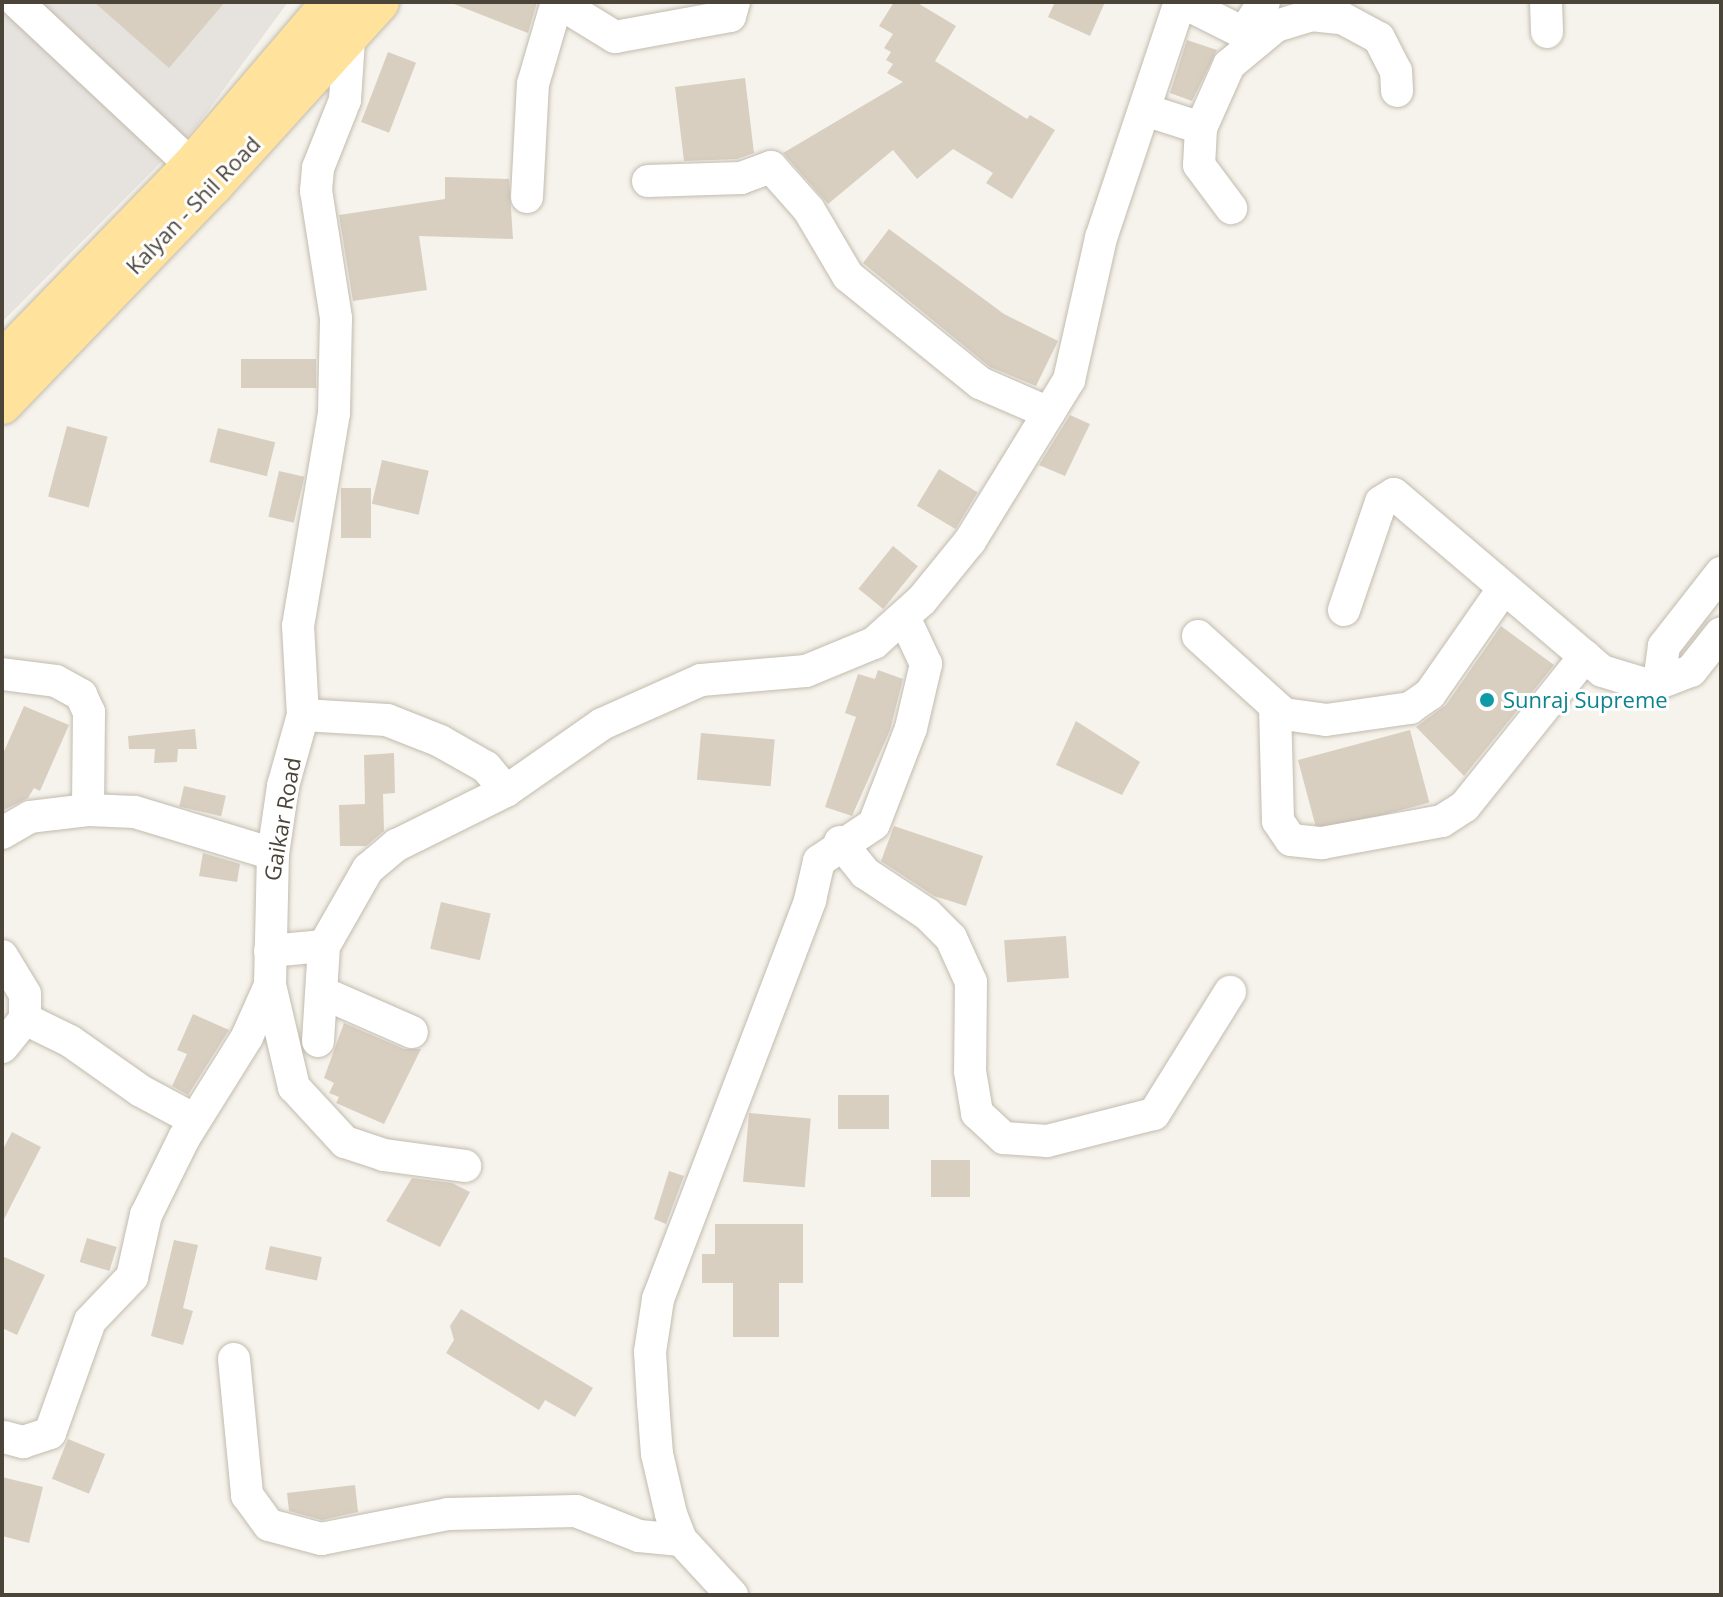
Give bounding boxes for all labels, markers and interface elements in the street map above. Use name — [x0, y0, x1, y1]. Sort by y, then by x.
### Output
street label: Kalyan - Shil Road — [121, 131, 265, 279]
place label: Sunraj Supreme — [1503, 687, 1668, 713]
marker: Sunraj Supreme — [1478, 691, 1496, 709]
street label: Gaikar Road — [258, 755, 306, 883]

